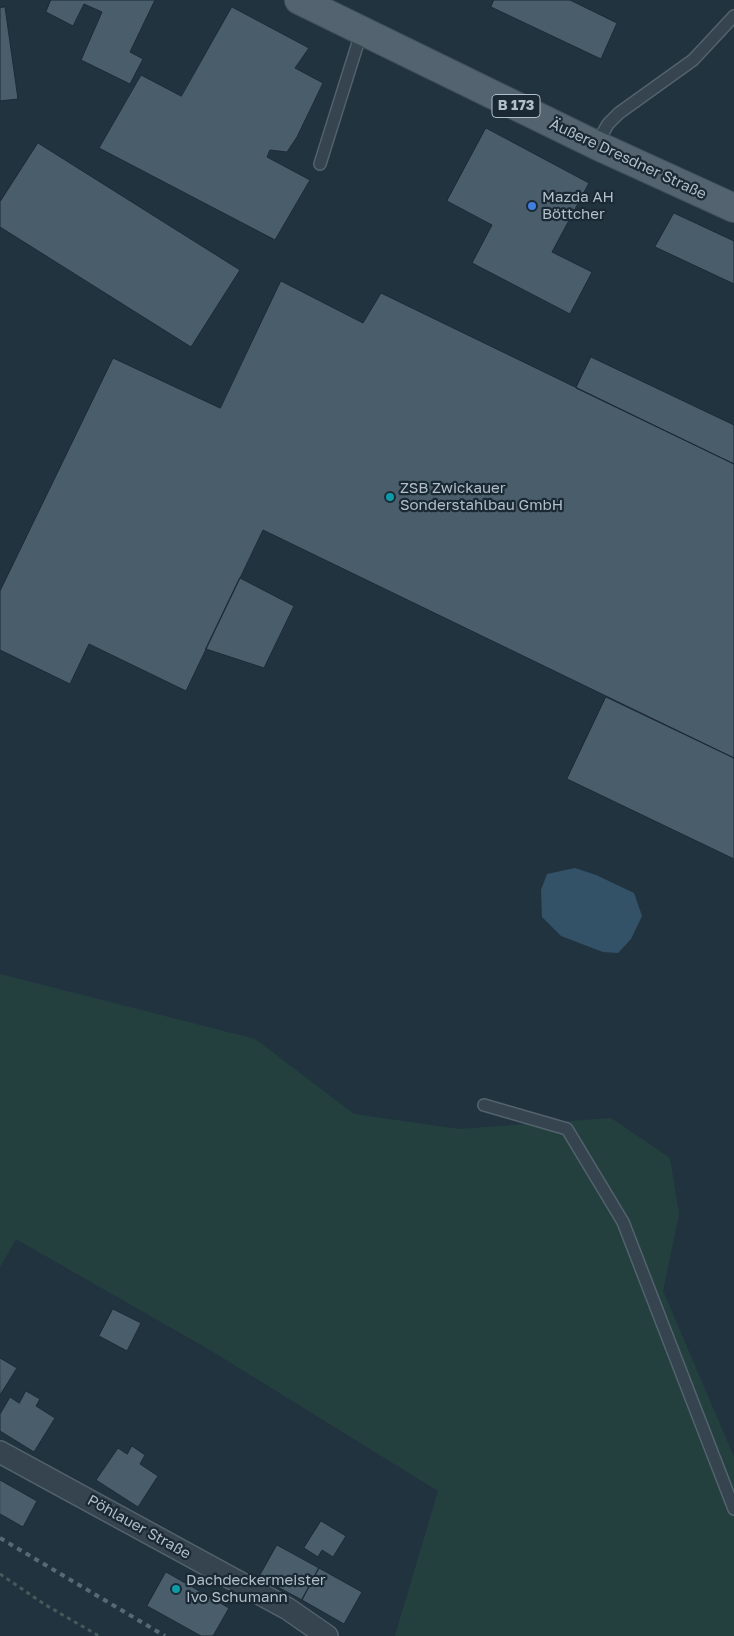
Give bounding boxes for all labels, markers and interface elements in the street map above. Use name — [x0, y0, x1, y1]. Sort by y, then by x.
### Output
road number: B 173 — [492, 94, 540, 118]
street label: Äußere Dresdner Straße — [547, 115, 709, 203]
place label: Mazda AH Böttcher — [542, 188, 614, 223]
marker: Mazda AH Böttcher — [526, 200, 538, 212]
place label: ZSB Zwickauer Sonderstahlbau GmbH — [400, 479, 563, 514]
marker: ZSB Zwickauer Sonderstahlbau GmbH — [384, 491, 396, 503]
street label: Pöhlauer Straße — [84, 1491, 194, 1563]
place label: Dachdeckermeister Ivo Schumann — [186, 1571, 326, 1606]
marker: Dachdeckermeister Ivo Schumann — [170, 1583, 182, 1595]

